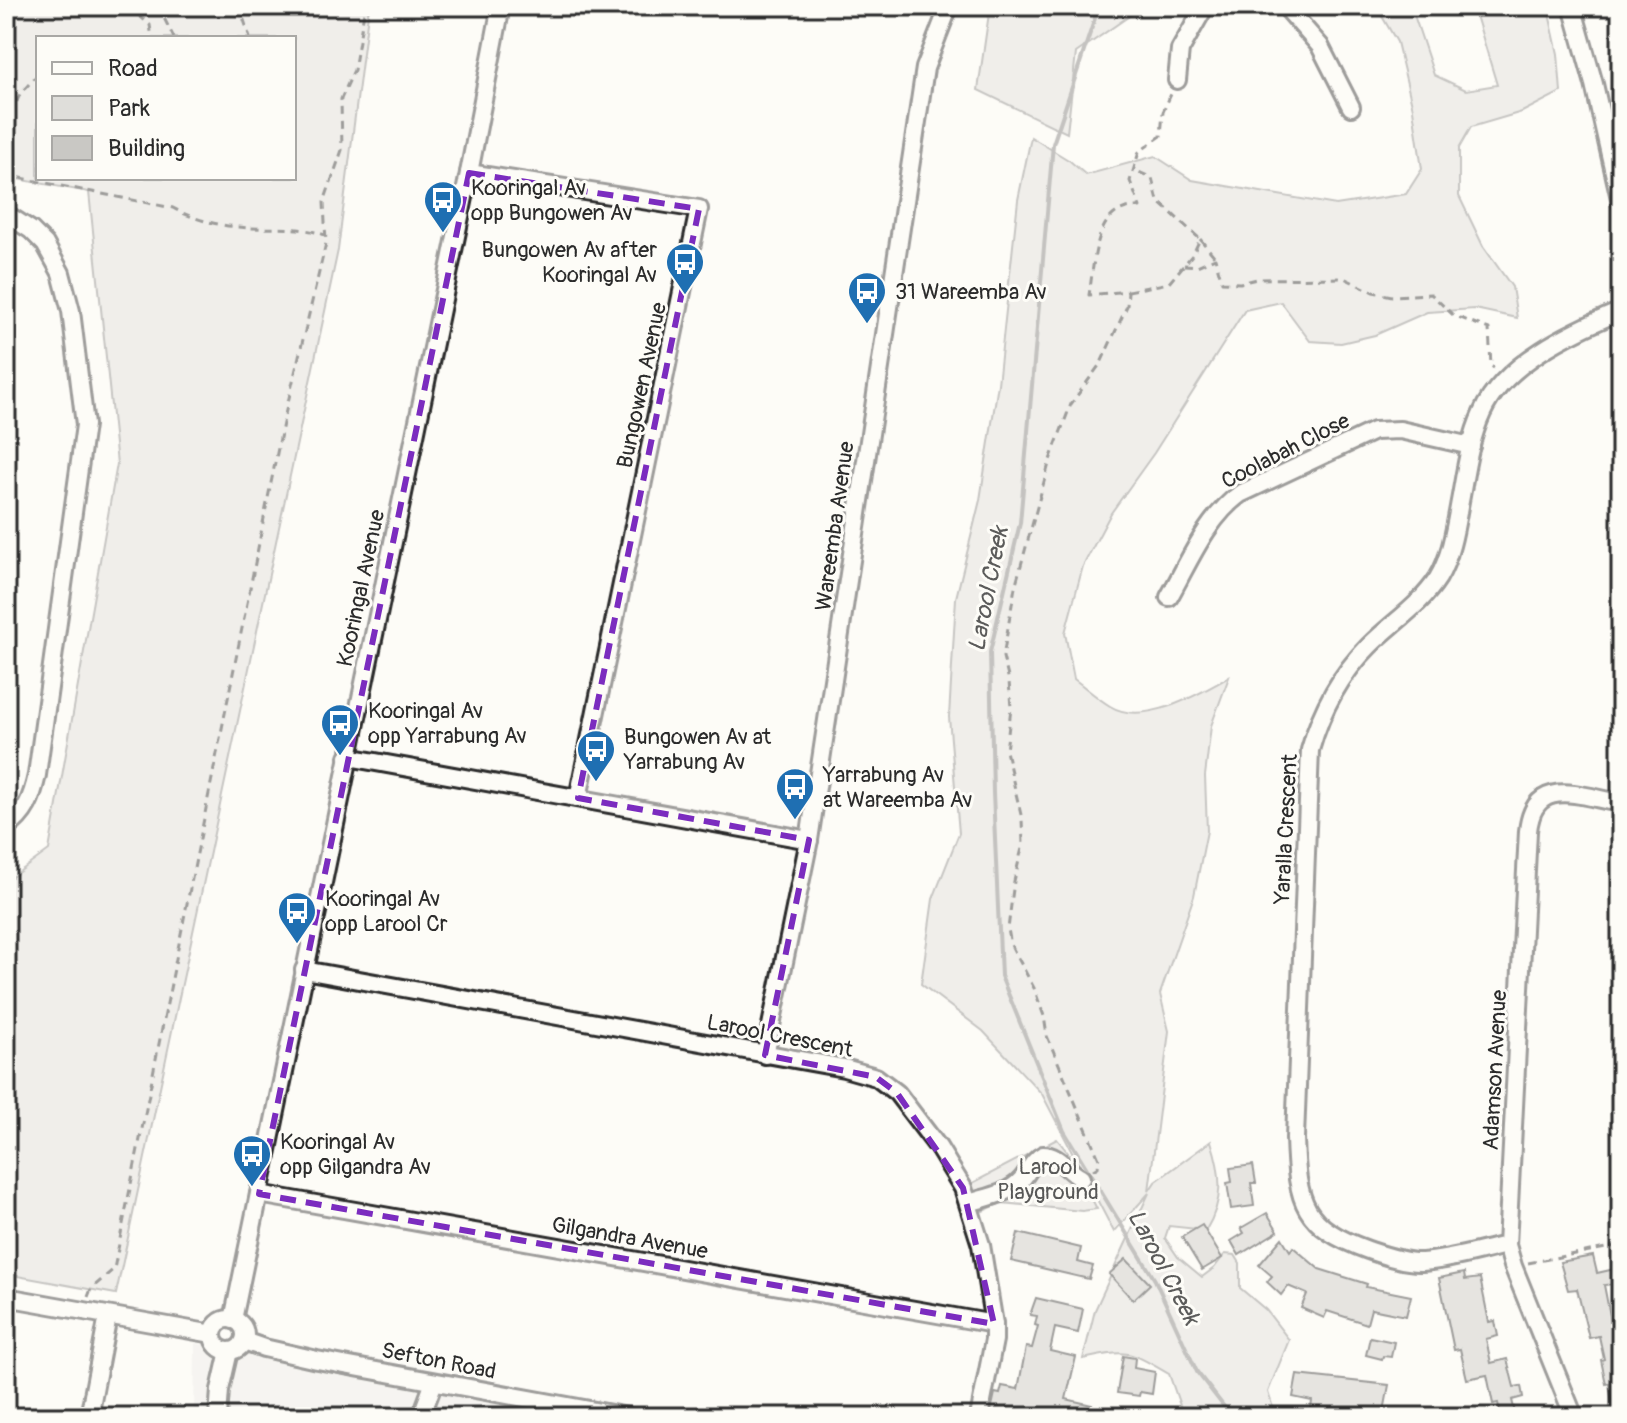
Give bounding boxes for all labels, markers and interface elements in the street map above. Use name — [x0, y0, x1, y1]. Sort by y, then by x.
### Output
legend — [36, 36, 296, 180]
text: Road — [108, 54, 158, 83]
text: Park — [108, 94, 150, 123]
text: Building — [108, 134, 185, 163]
place label: Kooringal Av opp Bungowen Av — [471, 174, 633, 227]
bus stop icon: Kooringal Av opp Bungowen Av — [422, 179, 464, 234]
place label: Bungowen Av after Kooringal Av — [482, 236, 657, 289]
bus stop icon: Bungowen Av after Kooringal Av — [664, 241, 706, 296]
bus stop icon: 31 Wareemba Av — [846, 270, 888, 325]
place label: 31 Wareemba Av — [895, 278, 1047, 306]
street label: Bungowen Avenue — [611, 300, 673, 471]
street label: Coolabah Close — [1217, 407, 1354, 495]
street label: Wareemba Avenue — [809, 439, 861, 613]
street label: Kooringal Avenue — [331, 507, 391, 669]
water label: Larool Creek — [962, 523, 1015, 654]
place label: Kooringal Av opp Yarrabung Av — [368, 697, 527, 750]
bus stop icon: Kooringal Av opp Yarrabung Av — [319, 702, 361, 757]
place label: Bungowen Av at Yarrabung Av — [623, 723, 771, 776]
bus stop icon: Bungowen Av at Yarrabung Av — [575, 728, 617, 783]
street label: Yaralla Crescent — [1268, 753, 1304, 906]
place label: Yarrabung Av at Wareemba Av — [822, 761, 972, 814]
bus stop icon: Yarrabung Av at Wareemba Av — [774, 766, 816, 821]
place label: Kooringal Av opp Larool Cr — [325, 885, 448, 938]
bus stop icon: Kooringal Av opp Larool Cr — [276, 890, 318, 945]
street label: Adamson Avenue — [1477, 989, 1513, 1151]
street label: Larool Crescent — [704, 1008, 855, 1064]
place label: Kooringal Av opp Gilgandra Av — [280, 1128, 431, 1181]
bus stop icon: Kooringal Av opp Gilgandra Av — [231, 1133, 273, 1188]
park label: Larool Playground — [997, 1153, 1099, 1206]
water label: Larool Creek — [1121, 1205, 1207, 1331]
street label: Gilgandra Avenue — [550, 1210, 710, 1266]
street label: Sefton Road — [379, 1336, 498, 1386]

